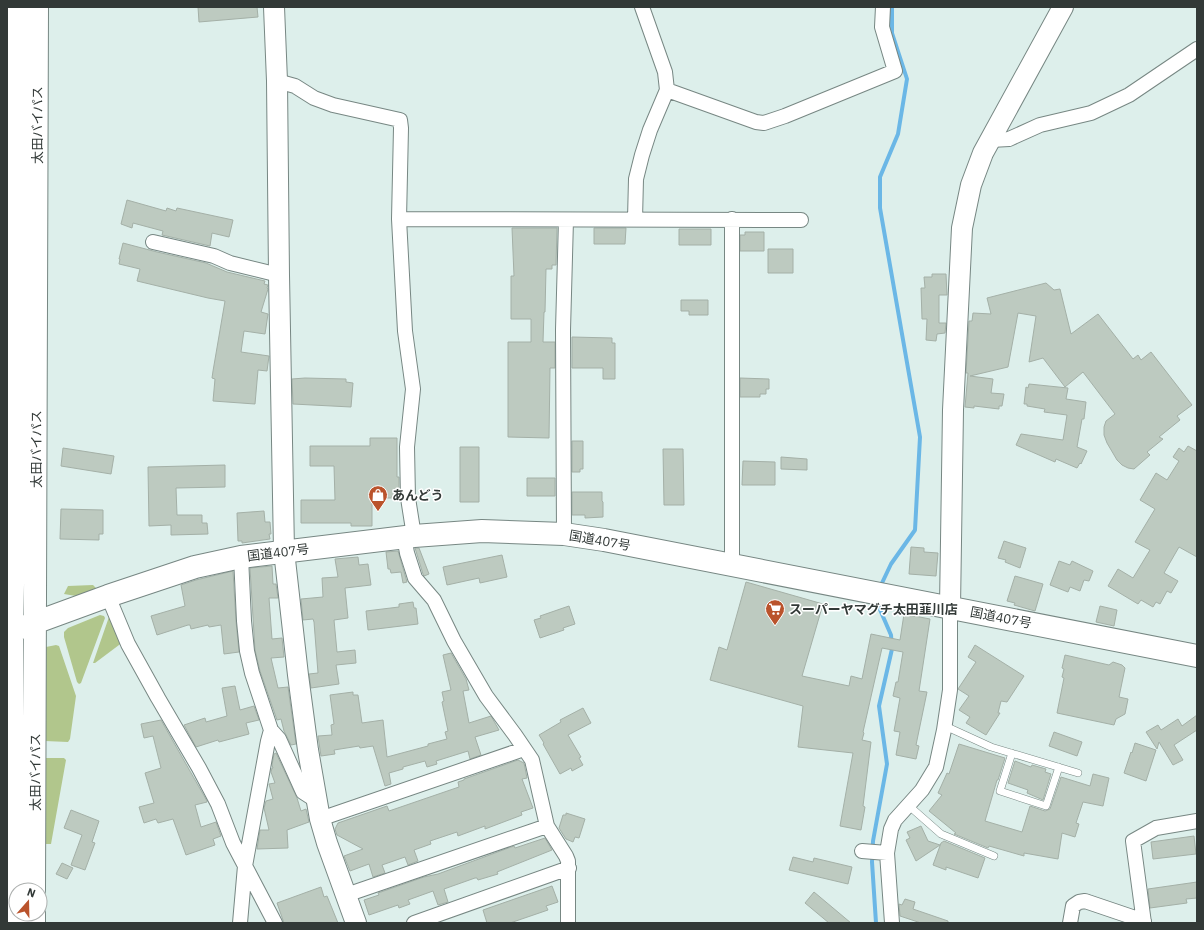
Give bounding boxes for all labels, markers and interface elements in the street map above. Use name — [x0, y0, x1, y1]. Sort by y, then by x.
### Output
street label: 太田バイパス — [29, 86, 46, 164]
street label: 太田バイパス — [28, 410, 45, 488]
shop icon: あんどう — [367, 484, 389, 512]
place label: あんどう — [392, 487, 444, 504]
street label: 国道407号 — [568, 527, 632, 554]
street label: 国道407号 — [246, 540, 310, 565]
supermarket icon: スーパーヤマグチ太田韮川店 — [764, 598, 786, 626]
place label: スーパーヤマグチ太田韮川店 — [789, 601, 958, 618]
street label: 国道407号 — [969, 603, 1033, 632]
street label: 太田バイパス — [27, 733, 44, 811]
north arrow — [8, 882, 48, 922]
text: N — [25, 885, 38, 901]

